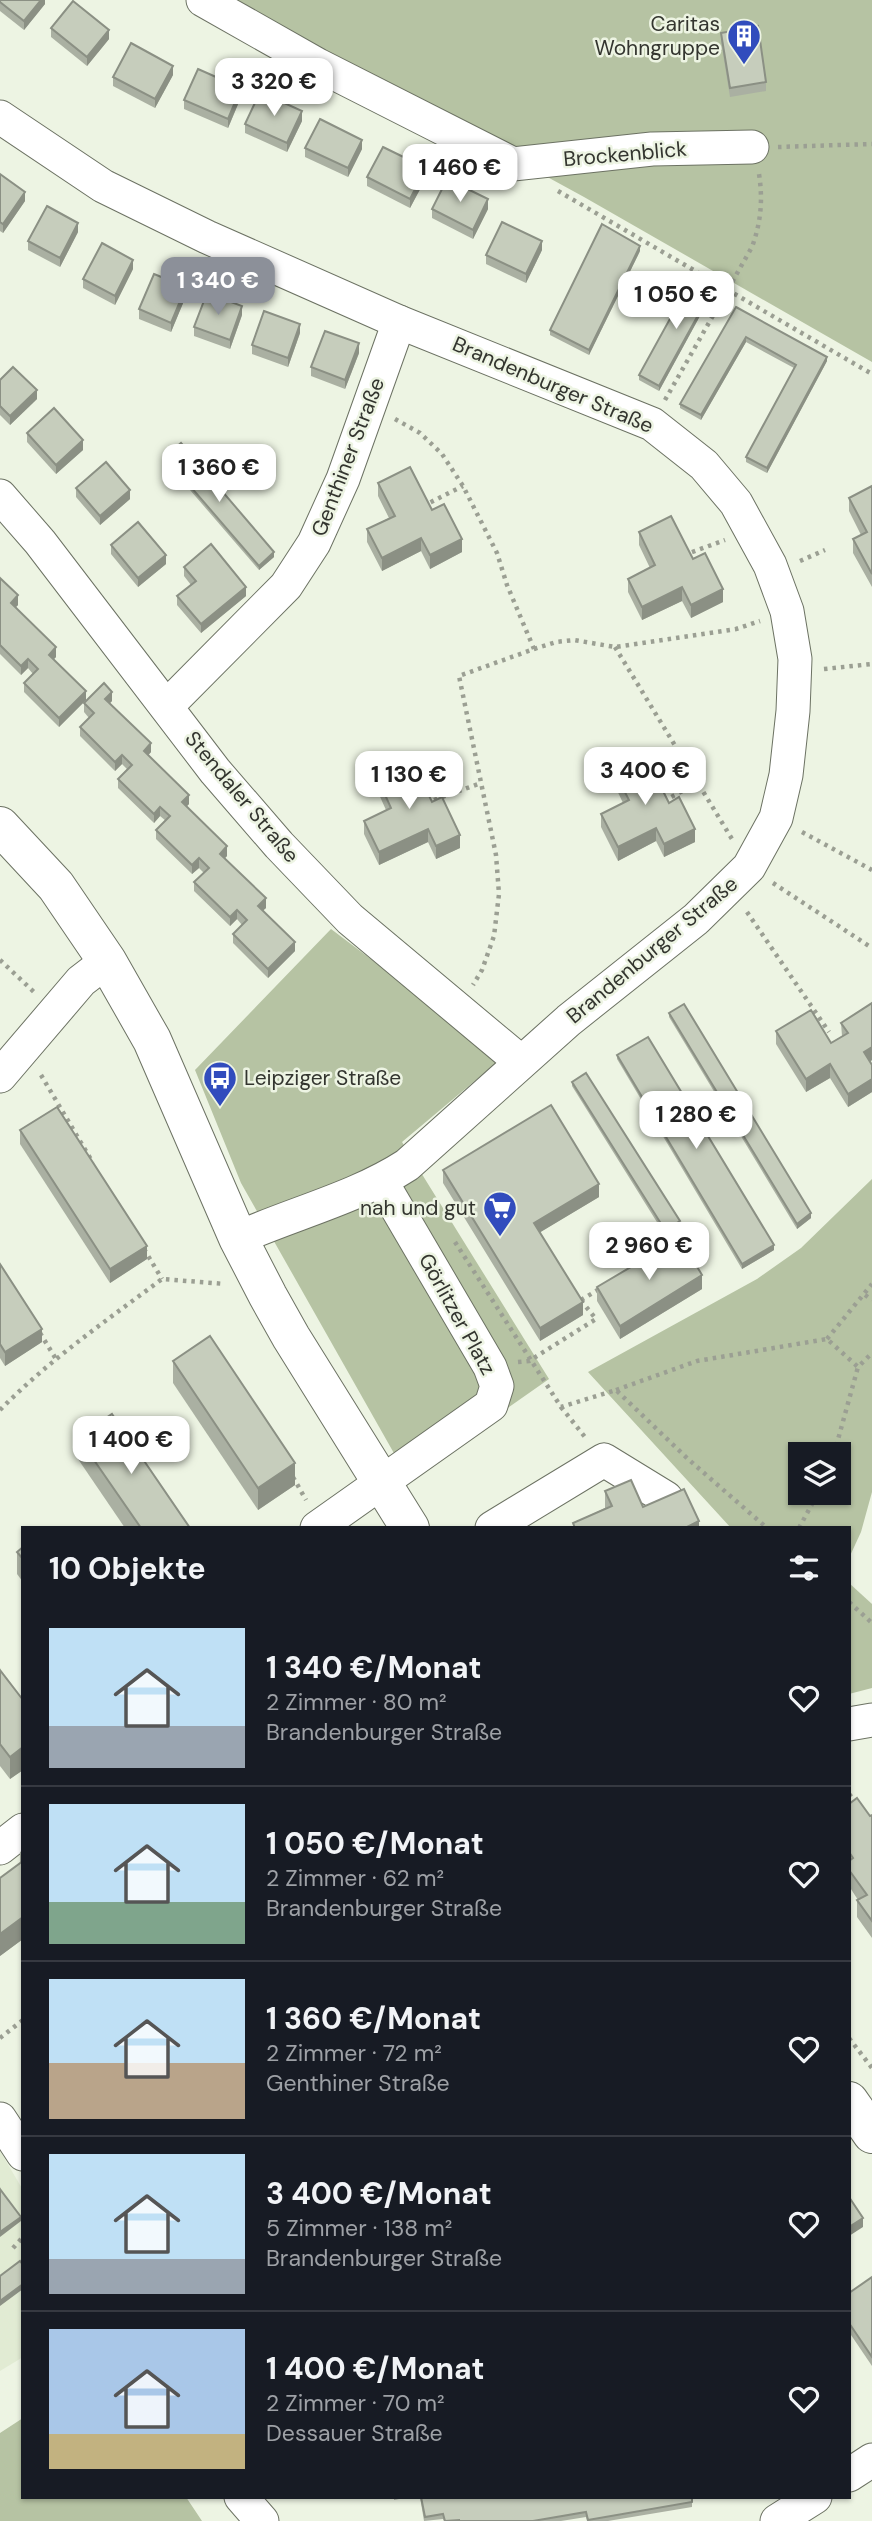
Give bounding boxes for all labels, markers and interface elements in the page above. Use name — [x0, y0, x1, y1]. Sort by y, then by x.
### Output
place label: Caritas Wohngruppe — [594, 10, 720, 62]
building icon: Caritas Wohngruppe — [725, 17, 763, 66]
pin: 3 320 € — [209, 58, 339, 118]
text: 3 320 € — [231, 66, 317, 96]
street label: Brockenblick — [562, 135, 688, 173]
pin: 1 460 € — [395, 144, 525, 204]
text: 1 460 € — [418, 152, 502, 182]
pin: 1 340 € — [153, 258, 283, 317]
text: 1 340 € — [177, 265, 259, 295]
pin: 1 050 € — [611, 272, 741, 331]
text: 1 050 € — [634, 279, 718, 309]
street label: Brandenburger Straße — [448, 330, 658, 440]
street label: Genthiner Straße — [305, 374, 391, 540]
pin: 1 360 € — [154, 444, 284, 504]
text: 1 360 € — [178, 452, 260, 482]
street label: Stendaler Straße — [179, 725, 305, 869]
pin: 3 400 € — [580, 748, 710, 807]
pin: 1 130 € — [344, 752, 474, 811]
text: 3 400 € — [600, 755, 690, 785]
text: 1 130 € — [371, 759, 447, 789]
street label: Brandenburger Straße — [560, 870, 744, 1030]
bus stop icon: Leipziger Straße — [201, 1059, 239, 1108]
place label: Leipziger Straße — [244, 1064, 401, 1092]
pin: 1 280 € — [631, 1092, 761, 1151]
text: 1 280 € — [655, 1099, 737, 1129]
supermarket icon: nah und gut — [481, 1189, 519, 1238]
place label: nah und gut — [360, 1194, 476, 1222]
pin: 2 960 € — [584, 1222, 714, 1282]
text: 2 960 € — [605, 1230, 693, 1260]
street label: Görlitzer Platz — [412, 1248, 502, 1380]
pin: 1 400 € — [66, 1416, 196, 1476]
text: 1 400 € — [89, 1424, 173, 1454]
map controls — [788, 1442, 851, 1505]
button: layers — [788, 1442, 851, 1505]
text: 10 Objekte — [49, 1549, 206, 1588]
icon: filters — [785, 1549, 823, 1587]
text: 1 340 €/Monat — [266, 1648, 481, 1687]
icon: home — [105, 1656, 189, 1740]
icon: heart — [785, 1679, 823, 1717]
text: 2 Zimmer · 80 m² — [266, 1687, 447, 1717]
text: Brandenburger Straße — [266, 1717, 502, 1747]
text: 1 050 €/Monat — [266, 1824, 484, 1863]
icon: home — [105, 1832, 189, 1916]
icon: heart — [785, 1855, 823, 1893]
text: 2 Zimmer · 62 m² — [266, 1863, 444, 1893]
text: Brandenburger Straße — [266, 1893, 502, 1923]
text: 1 360 €/Monat — [266, 1999, 481, 2038]
icon: home — [105, 2007, 189, 2091]
icon: heart — [785, 2030, 823, 2068]
text: 2 Zimmer · 72 m² — [266, 2038, 442, 2068]
text: Genthiner Straße — [266, 2068, 450, 2098]
text: 3 400 €/Monat — [266, 2174, 492, 2213]
icon: home — [105, 2182, 189, 2266]
icon: heart — [785, 2205, 823, 2243]
text: 5 Zimmer · 138 m² — [266, 2213, 452, 2243]
text: Brandenburger Straße — [266, 2243, 502, 2273]
text: 1 400 €/Monat — [266, 2349, 484, 2388]
icon: home — [105, 2357, 189, 2441]
icon: heart — [785, 2380, 823, 2418]
text: 2 Zimmer · 70 m² — [266, 2388, 445, 2418]
text: Dessauer Straße — [266, 2418, 443, 2448]

